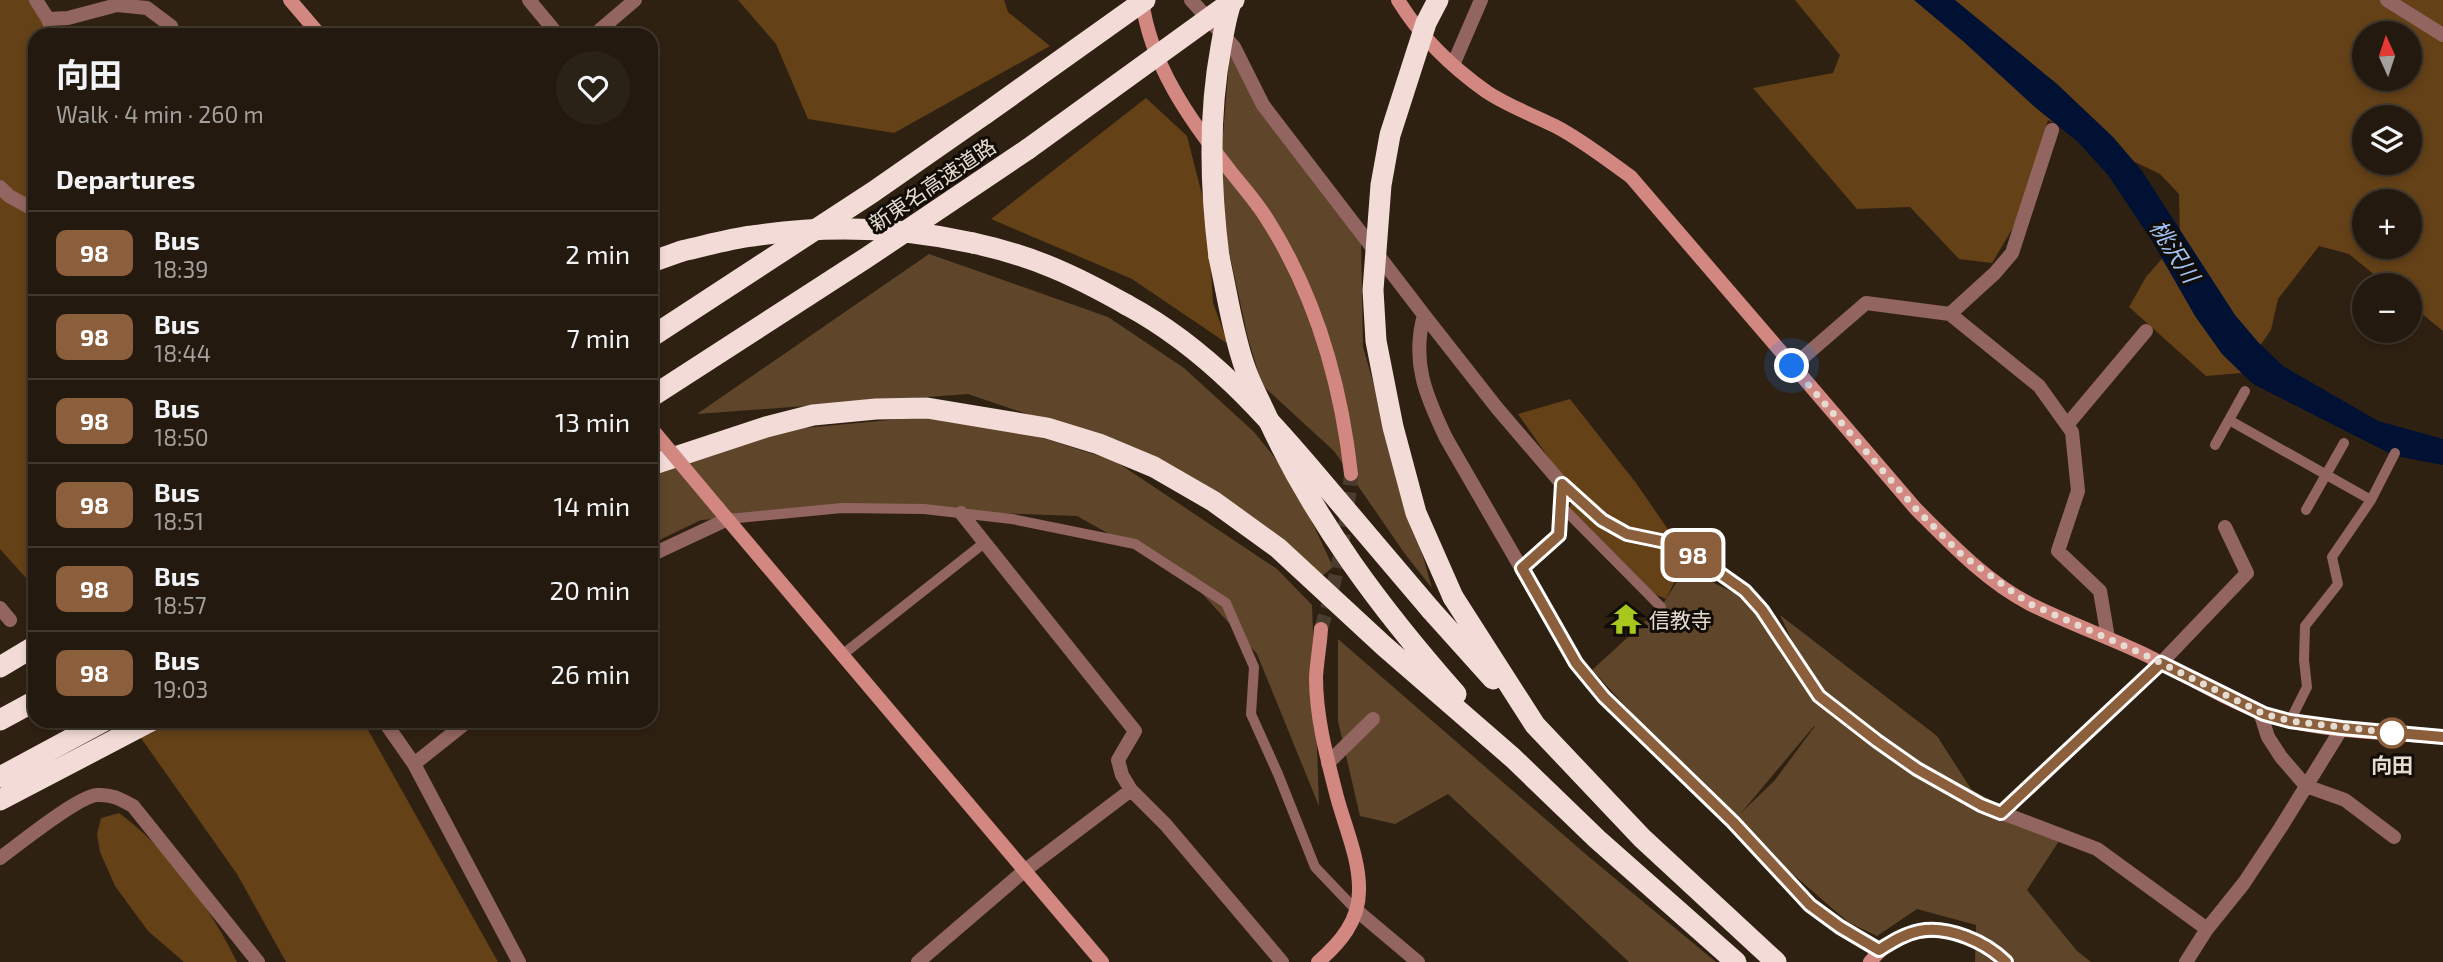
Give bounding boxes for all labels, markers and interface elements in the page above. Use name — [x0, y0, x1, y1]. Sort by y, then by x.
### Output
north arrow — [2352, 21, 2422, 91]
map controls — [2352, 21, 2422, 343]
button: heart — [556, 51, 630, 125]
text: 向田 — [56, 54, 122, 94]
text: Walk · 4 min · 260 m — [56, 100, 264, 128]
button: layers — [2352, 105, 2422, 175]
street label: 新東名高速道路 — [864, 133, 1000, 235]
text: Departures — [56, 163, 195, 194]
button: + — [2352, 189, 2422, 259]
water label: 桃沢川 — [2144, 214, 2207, 290]
text: Bus — [154, 224, 200, 255]
text: 98 — [80, 238, 109, 267]
text: 2 min — [565, 238, 630, 269]
text: 18:39 — [154, 255, 209, 283]
button: − — [2352, 273, 2422, 343]
text: Bus — [154, 308, 200, 339]
text: 98 — [80, 322, 109, 351]
text: 7 min — [567, 322, 630, 353]
text: 18:44 — [154, 339, 211, 367]
your location — [1774, 348, 1809, 383]
text: Bus — [154, 392, 200, 423]
text: 98 — [80, 406, 109, 435]
text: 13 min — [555, 406, 630, 437]
text: 18:50 — [154, 423, 209, 451]
text: Bus — [154, 476, 200, 507]
text: 98 — [80, 490, 109, 519]
text: 14 min — [554, 490, 630, 521]
text: 18:51 — [154, 507, 204, 535]
line badge: 98 — [1662, 532, 1724, 578]
text: 98 — [1678, 540, 1708, 569]
text: Bus — [154, 560, 200, 591]
text: 98 — [80, 574, 109, 603]
text: 20 min — [550, 574, 630, 605]
text: 18:57 — [154, 591, 207, 619]
temple icon: 信教寺 — [1609, 602, 1643, 636]
place label: 信教寺 — [1649, 607, 1712, 632]
text: Bus — [154, 644, 200, 675]
text: 98 — [80, 658, 109, 687]
text: 26 min — [550, 658, 630, 689]
text: 19:03 — [154, 675, 208, 703]
marker: 向田 — [2377, 718, 2407, 748]
place label: 向田 — [2371, 752, 2413, 777]

